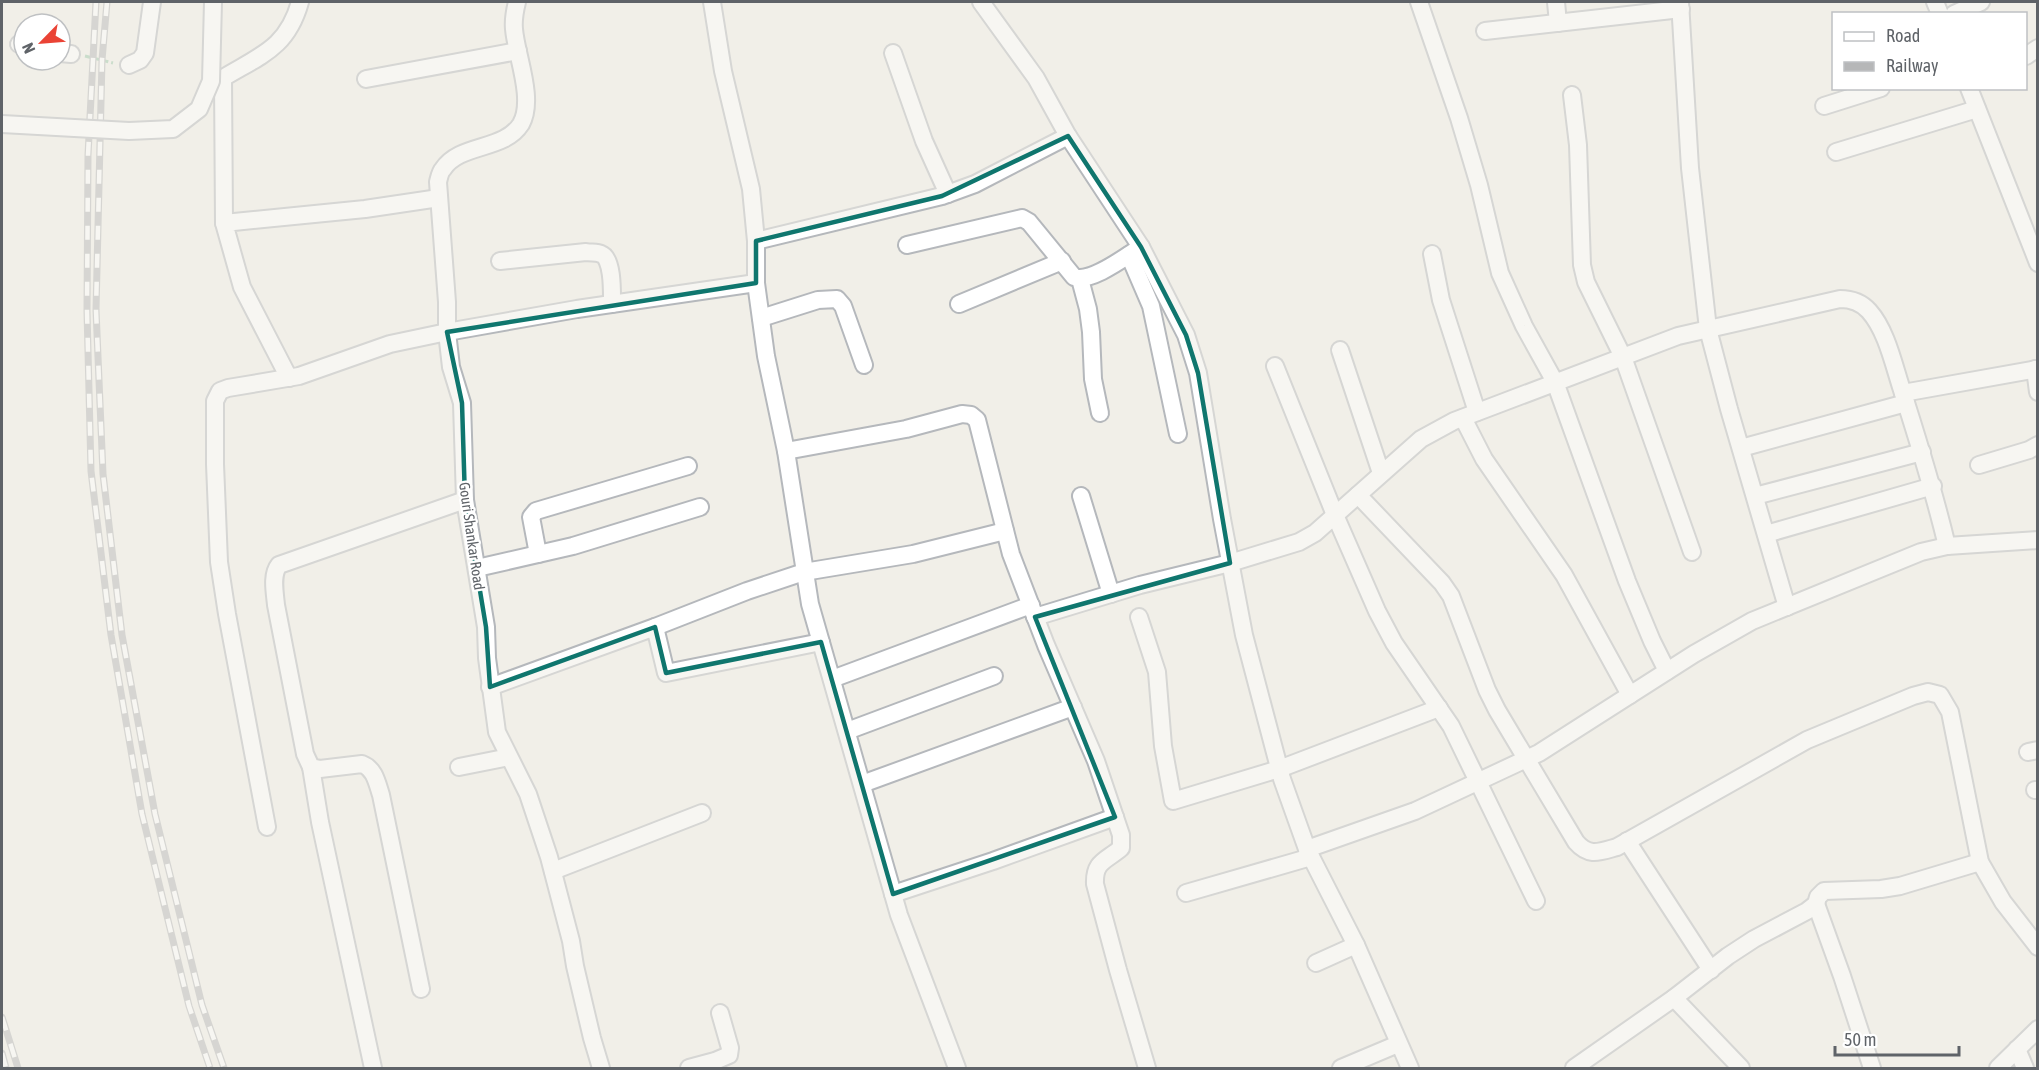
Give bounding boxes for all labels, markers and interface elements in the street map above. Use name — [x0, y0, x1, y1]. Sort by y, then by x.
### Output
north arrow — [12, 12, 72, 72]
legend — [1832, 12, 2027, 90]
text: Road — [1886, 25, 1920, 46]
text: N — [18, 40, 39, 56]
text: Railway — [1886, 55, 1938, 76]
street label: Gouri Shankar Road — [456, 481, 488, 591]
scale bar — [1835, 1019, 1960, 1057]
text: 50 m — [1844, 1029, 1876, 1050]

